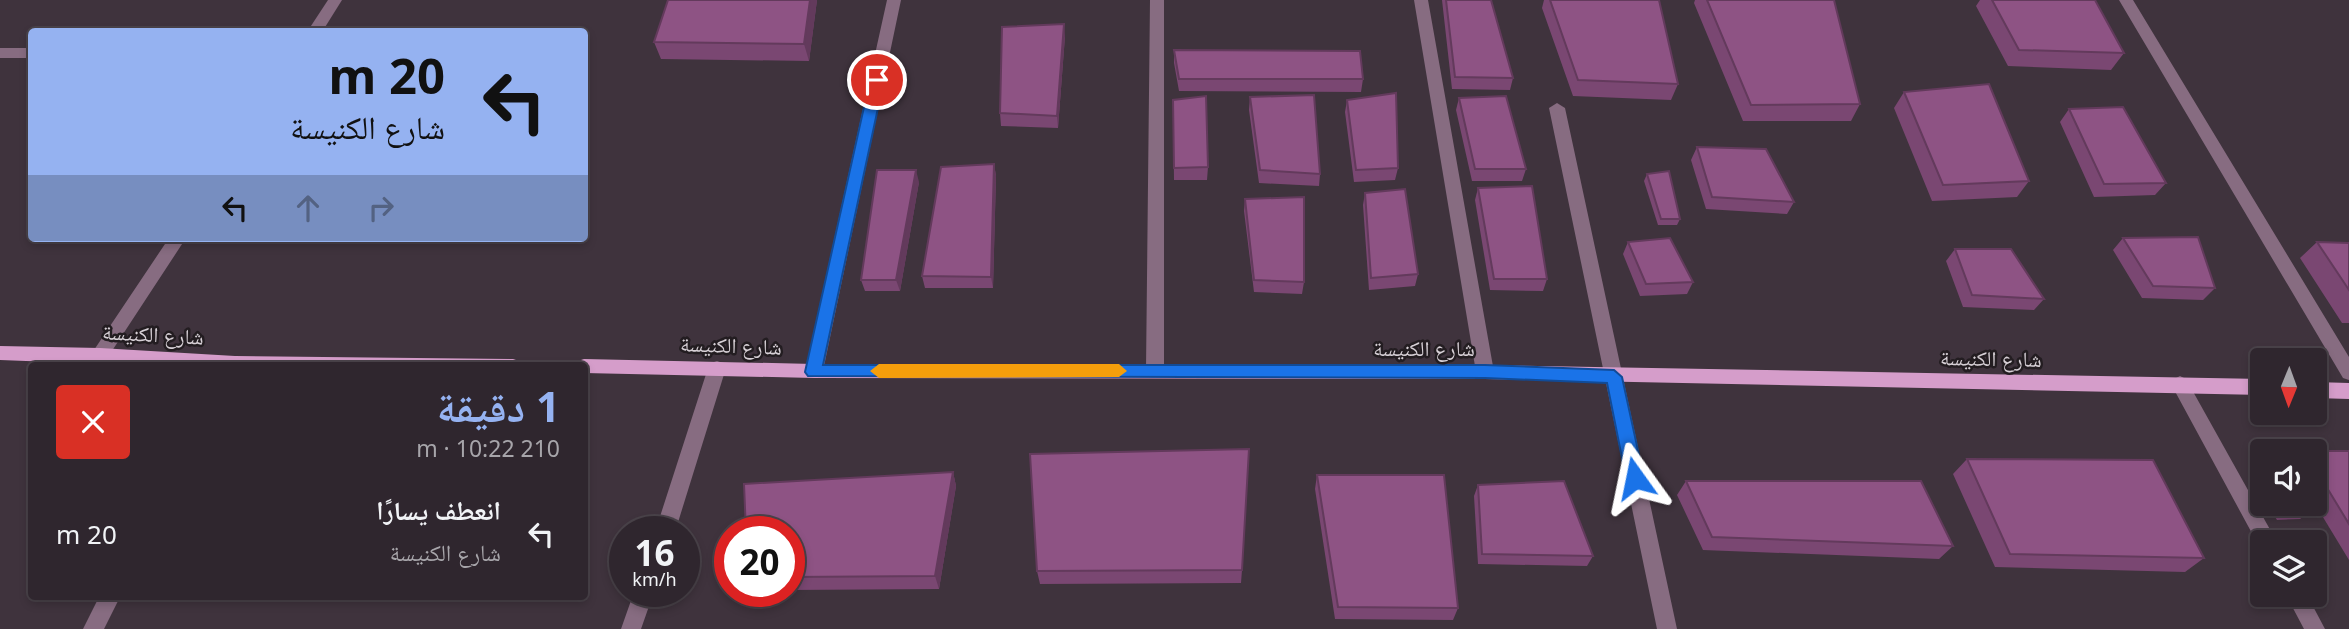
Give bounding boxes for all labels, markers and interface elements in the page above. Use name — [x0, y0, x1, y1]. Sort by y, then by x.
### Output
text: 20 m — [328, 42, 445, 108]
pin — [847, 50, 907, 110]
icon: left — [469, 56, 560, 147]
icon: arrive — [858, 61, 896, 99]
text: شارع الكنيسة — [290, 105, 445, 148]
icon: left — [216, 189, 254, 227]
icon: ahead — [289, 189, 327, 227]
icon: right — [362, 189, 400, 227]
street label: شارع الكنيسة — [102, 317, 205, 351]
street label: شارع الكنيسة — [680, 329, 782, 361]
street label: شارع الكنيسة — [1373, 334, 1475, 362]
street label: شارع الكنيسة — [1940, 343, 2042, 373]
north arrow — [2250, 348, 2328, 425]
map controls — [2250, 348, 2327, 607]
text: 1 دقيقة — [437, 377, 560, 434]
button: close — [56, 385, 130, 459]
text: 210 m · 10:22 — [416, 432, 560, 464]
button: sound — [2250, 439, 2327, 516]
position arrow — [1598, 441, 1672, 515]
text: انعطف يسارًا — [376, 492, 501, 528]
icon: left — [522, 515, 560, 553]
text: 20 m — [56, 516, 117, 552]
speed limit sign: 20 — [714, 516, 805, 607]
text: 16 — [634, 529, 675, 576]
button: layers — [2250, 530, 2327, 607]
text: شارع الكنيسة — [390, 536, 501, 568]
text: km/h — [632, 567, 677, 591]

